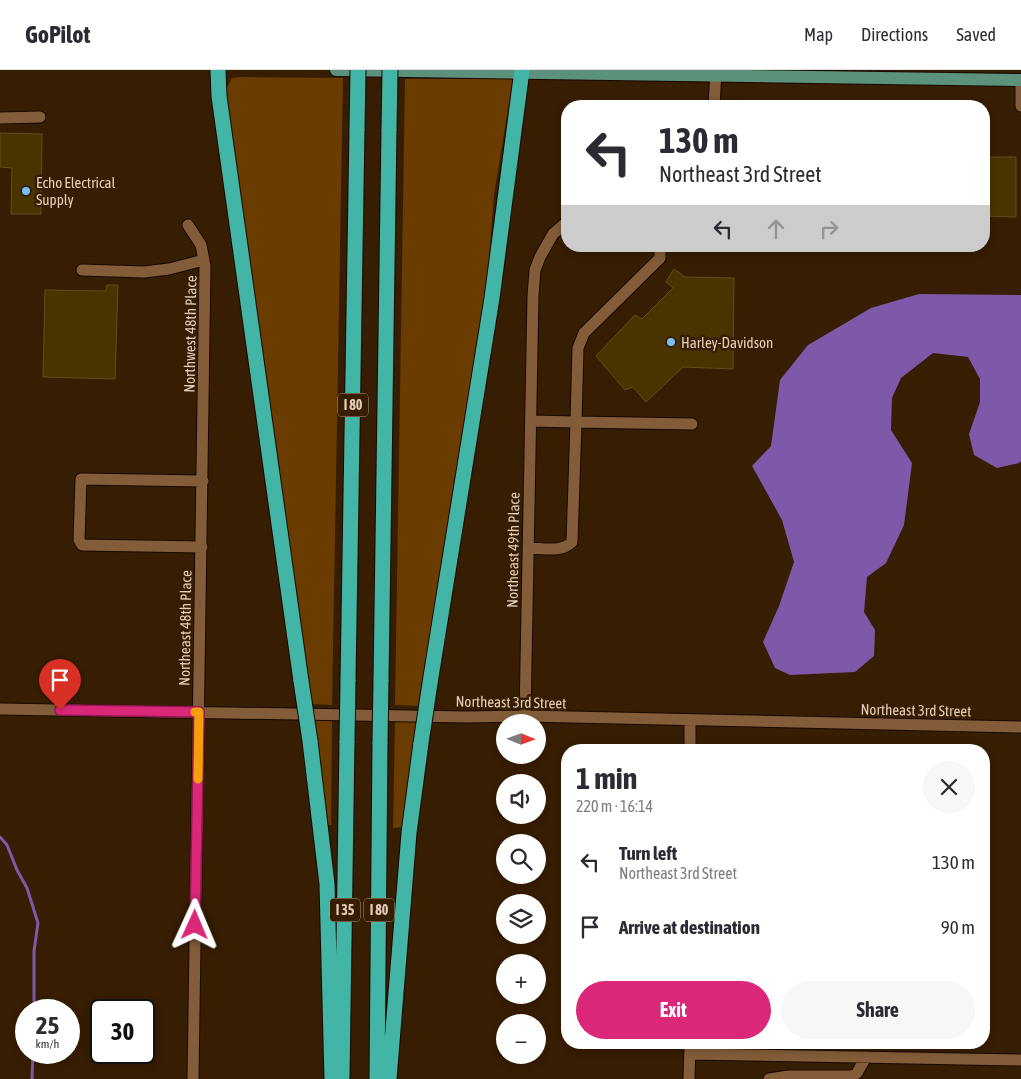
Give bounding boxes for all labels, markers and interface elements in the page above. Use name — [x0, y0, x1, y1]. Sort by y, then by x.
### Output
text: GoPilot — [25, 21, 90, 48]
text: Map — [804, 24, 833, 45]
text: Directions — [861, 24, 928, 45]
text: Saved — [956, 24, 996, 45]
icon: left — [576, 120, 641, 185]
text: 130 m — [659, 120, 738, 160]
text: Northeast 3rd Street — [659, 161, 821, 187]
place label: Echo Electrical Supply — [36, 174, 116, 208]
marker: Echo Electrical Supply — [20, 185, 32, 197]
icon: left — [709, 215, 737, 243]
icon: ahead — [762, 215, 790, 243]
icon: right — [815, 215, 843, 243]
street label: Northwest 48th Place — [180, 275, 200, 393]
place label: Harley-Davidson — [681, 334, 773, 351]
marker: Harley-Davidson — [665, 336, 677, 348]
road number: I 80 — [338, 394, 368, 416]
street label: Northeast 49th Place — [503, 492, 523, 608]
street label: Northeast 48th Place — [175, 570, 195, 686]
pin — [39, 659, 81, 710]
icon: arrive — [46, 666, 74, 694]
street label: Northeast 3rd Street — [455, 693, 567, 711]
street label: Northeast 3rd Street — [860, 701, 972, 719]
north arrow — [496, 714, 546, 764]
map controls — [496, 714, 546, 1064]
text: 1 min — [576, 761, 637, 795]
button: close — [923, 761, 975, 813]
button: sound — [496, 774, 546, 824]
text: 220 m · 16:14 — [576, 797, 653, 815]
button: search — [496, 834, 546, 884]
text: Turn left — [619, 842, 677, 864]
icon: left — [576, 848, 604, 876]
text: 130 m — [932, 851, 975, 873]
text: Northeast 3rd Street — [619, 864, 737, 882]
button: layers — [496, 894, 546, 944]
position arrow — [168, 898, 220, 950]
road number: I 35 — [330, 898, 360, 922]
road number: I 80 — [364, 898, 394, 922]
icon: arrive — [576, 913, 604, 941]
text: Arrive at destination — [619, 916, 760, 938]
text: 90 m — [941, 916, 975, 938]
button: + — [496, 954, 546, 1004]
button: Exit — [576, 981, 771, 1039]
button: Share — [781, 981, 975, 1039]
speed limit sign: 30 — [90, 999, 155, 1064]
text: 25 — [36, 1011, 59, 1039]
button: − — [496, 1014, 546, 1064]
text: km/h — [36, 1037, 59, 1051]

